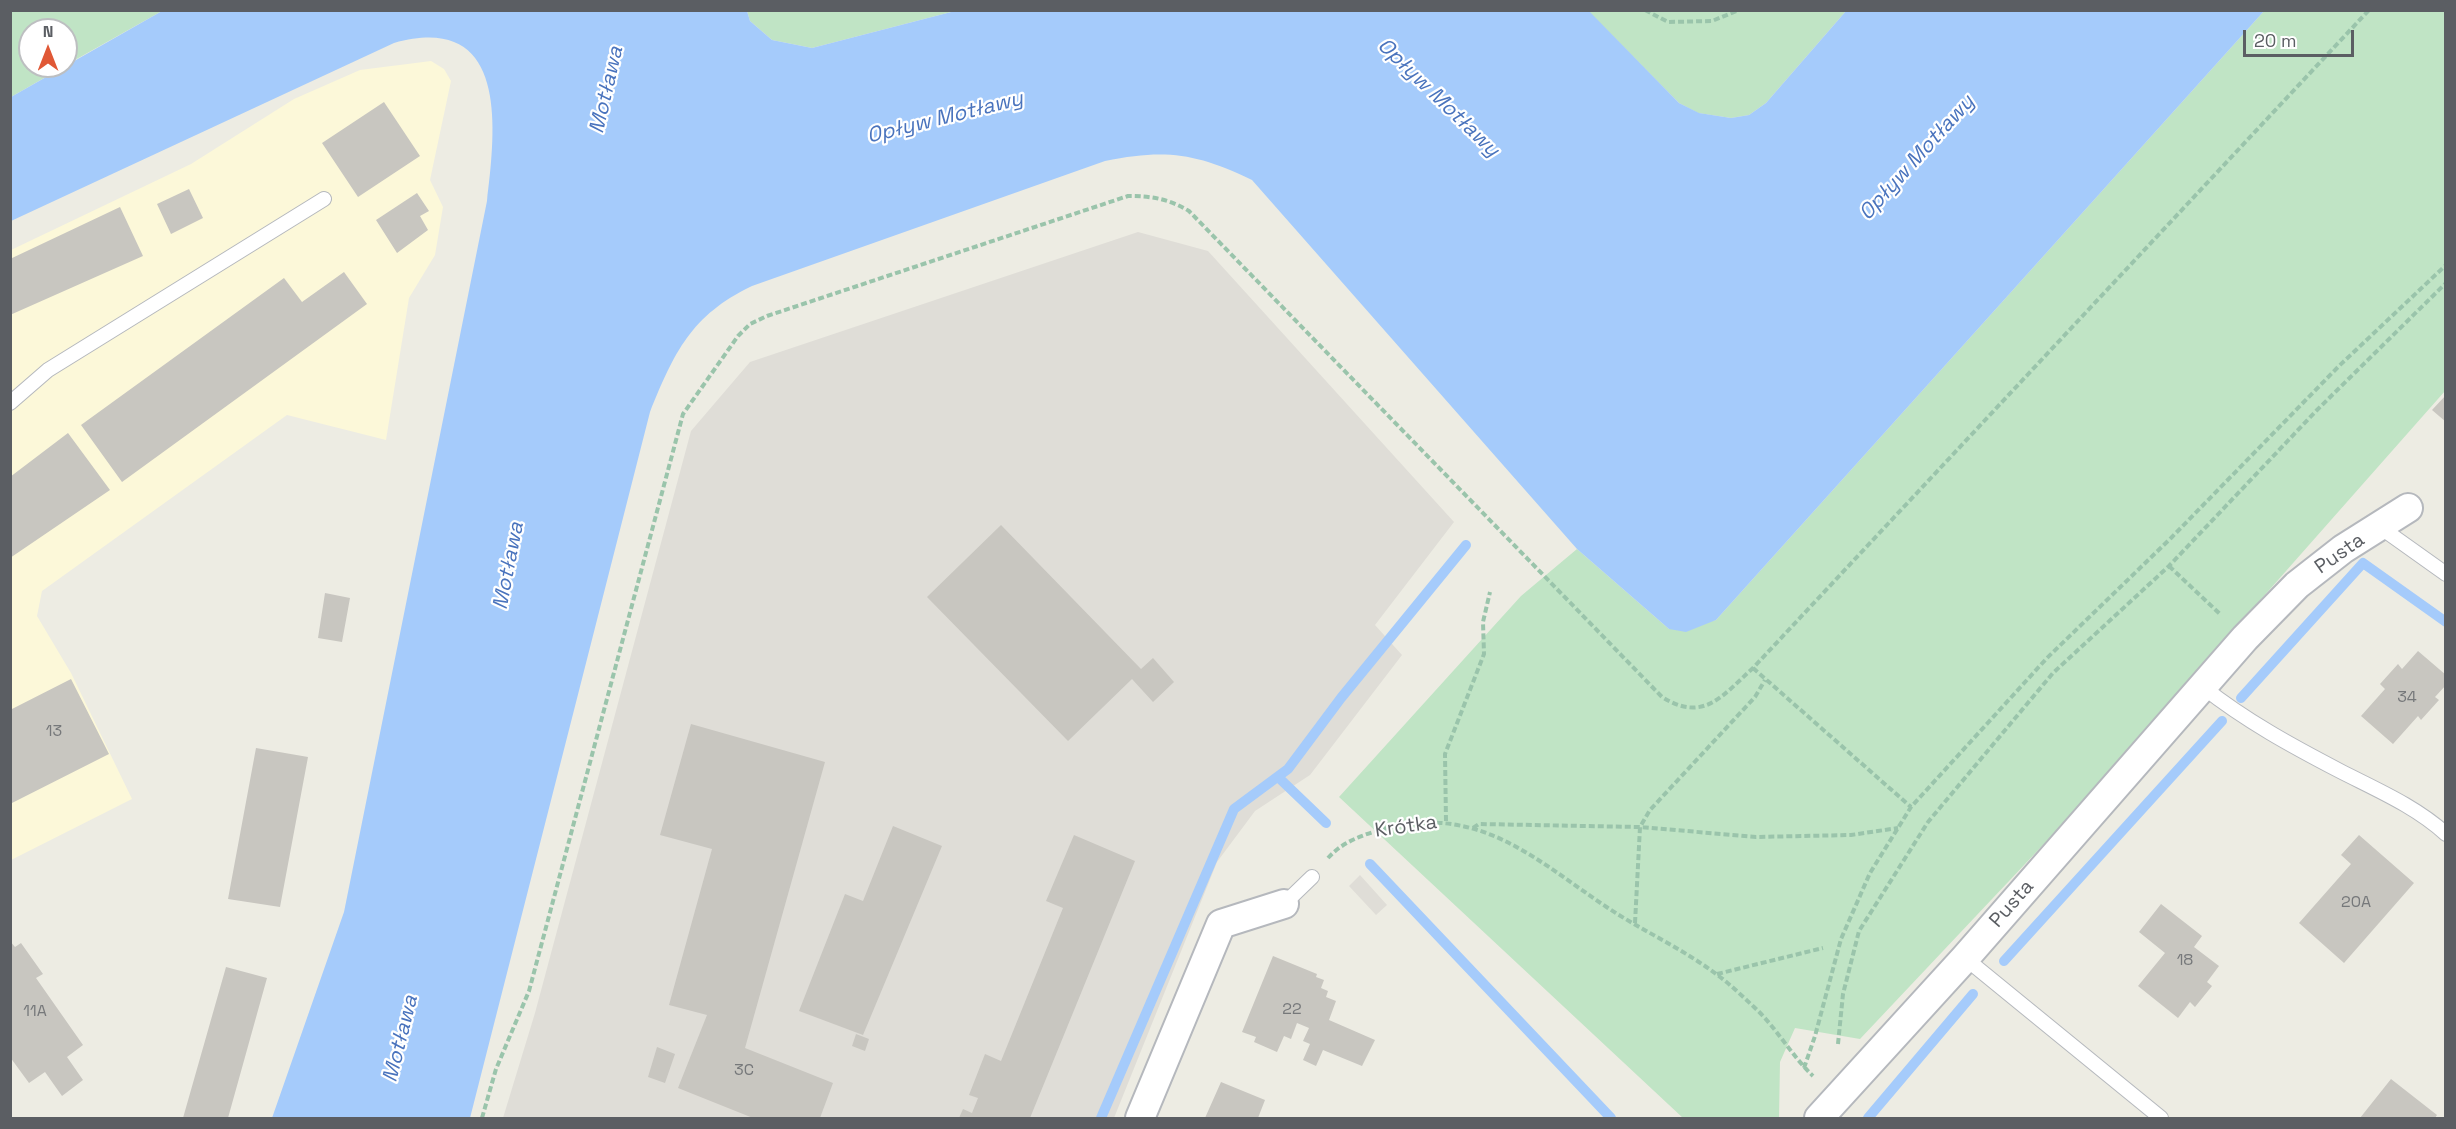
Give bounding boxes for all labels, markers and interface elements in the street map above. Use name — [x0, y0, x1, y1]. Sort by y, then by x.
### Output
north arrow — [18, 18, 78, 78]
scale bar — [2246, 18, 2357, 56]
text: N — [43, 21, 53, 42]
text: 20 m — [2254, 29, 2297, 52]
water label: Opływ Motławy — [1372, 33, 1504, 163]
water label: Motława — [585, 44, 629, 136]
water label: Opływ Motławy — [864, 86, 1026, 150]
water label: Opływ Motławy — [1854, 90, 1980, 226]
water label: Motława — [488, 520, 530, 612]
street label: Pusta — [2311, 528, 2369, 580]
house number: 34 — [2397, 688, 2417, 708]
house number: 13 — [46, 722, 62, 742]
street label: Krótka — [1373, 811, 1439, 843]
street label: Pusta — [1985, 875, 2039, 933]
house number: 20A — [2341, 893, 2371, 913]
house number: 18 — [2177, 951, 2193, 971]
water label: Motława — [378, 993, 424, 1085]
house number: 22 — [1282, 1000, 1302, 1020]
house number: 11A — [23, 1002, 47, 1022]
house number: 3C — [734, 1061, 754, 1081]

